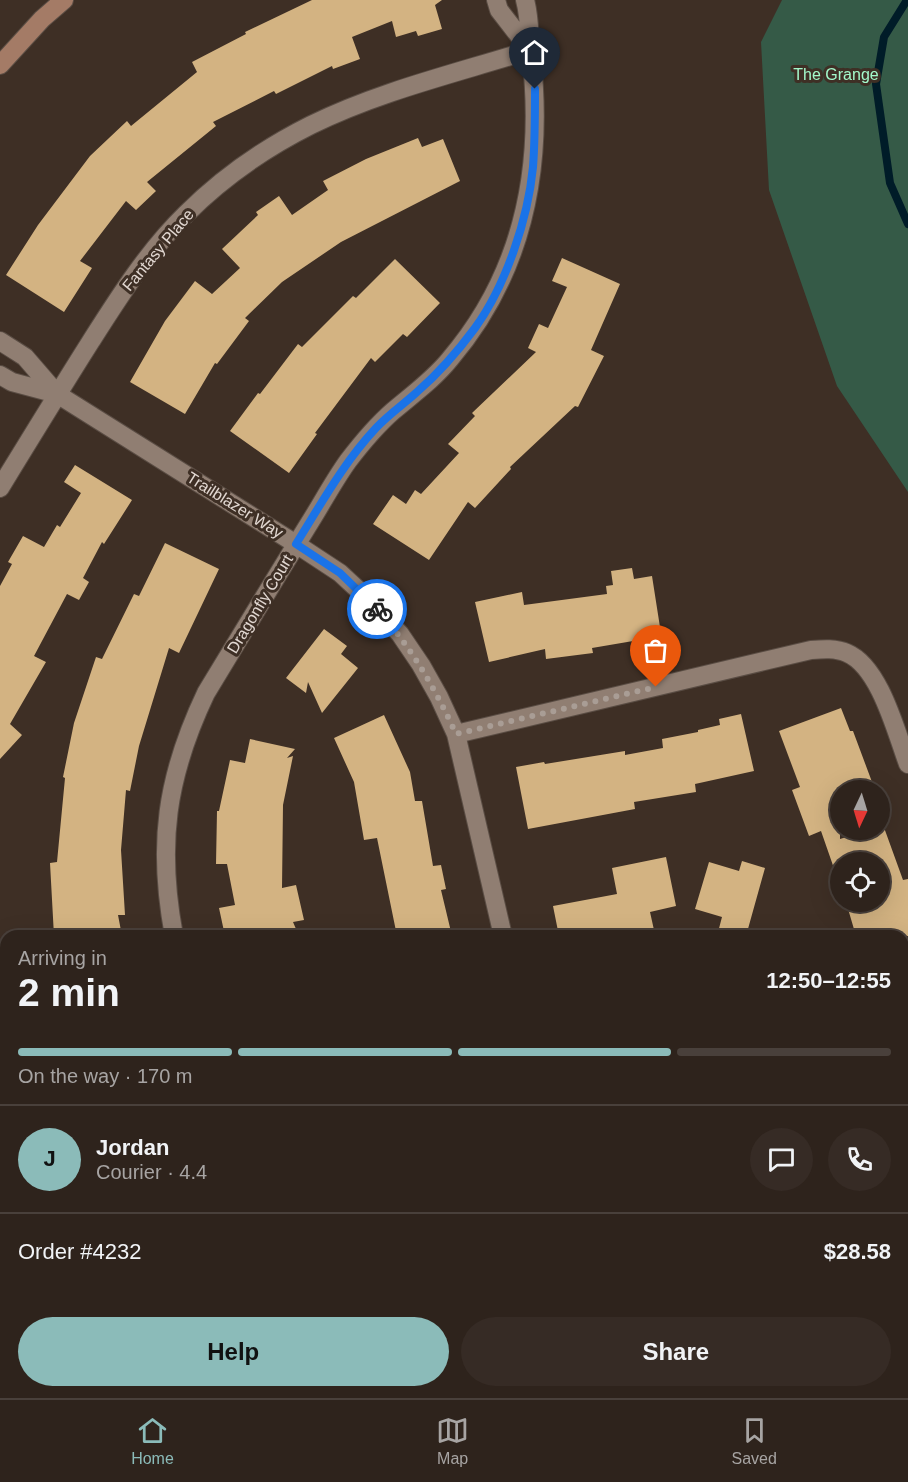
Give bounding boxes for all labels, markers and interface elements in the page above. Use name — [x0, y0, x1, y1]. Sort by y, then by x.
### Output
pin — [509, 27, 560, 89]
icon: home — [518, 36, 551, 69]
park label: The Grange — [793, 66, 879, 83]
street label: Fantasy Place — [119, 206, 197, 294]
street label: Trailblazer Way — [184, 469, 286, 541]
street label: Dragonfly Court — [224, 551, 296, 656]
courier — [347, 579, 407, 639]
icon: bike — [361, 593, 394, 626]
pin — [630, 625, 681, 687]
icon: bag — [639, 634, 672, 667]
north arrow — [830, 780, 890, 840]
map controls — [830, 780, 890, 912]
button: locate — [830, 852, 890, 912]
text: Arriving in — [18, 947, 107, 969]
text: 12:50–12:55 — [766, 968, 891, 993]
text: 2 min — [18, 971, 120, 1014]
text: On the way · 170 m — [18, 1065, 193, 1087]
button: chat — [750, 1128, 813, 1191]
button: phone — [828, 1128, 891, 1191]
text: Jordan — [96, 1135, 169, 1160]
text: J — [43, 1146, 56, 1171]
text: Courier · 4.4 — [96, 1161, 207, 1183]
text: Order #4232 — [18, 1239, 142, 1264]
text: $28.58 — [824, 1239, 891, 1264]
button: Help — [18, 1317, 449, 1386]
button: Share — [461, 1317, 891, 1386]
tab: Home — [131, 1414, 174, 1468]
tab: Map — [436, 1414, 469, 1468]
tab: Saved — [731, 1414, 777, 1468]

